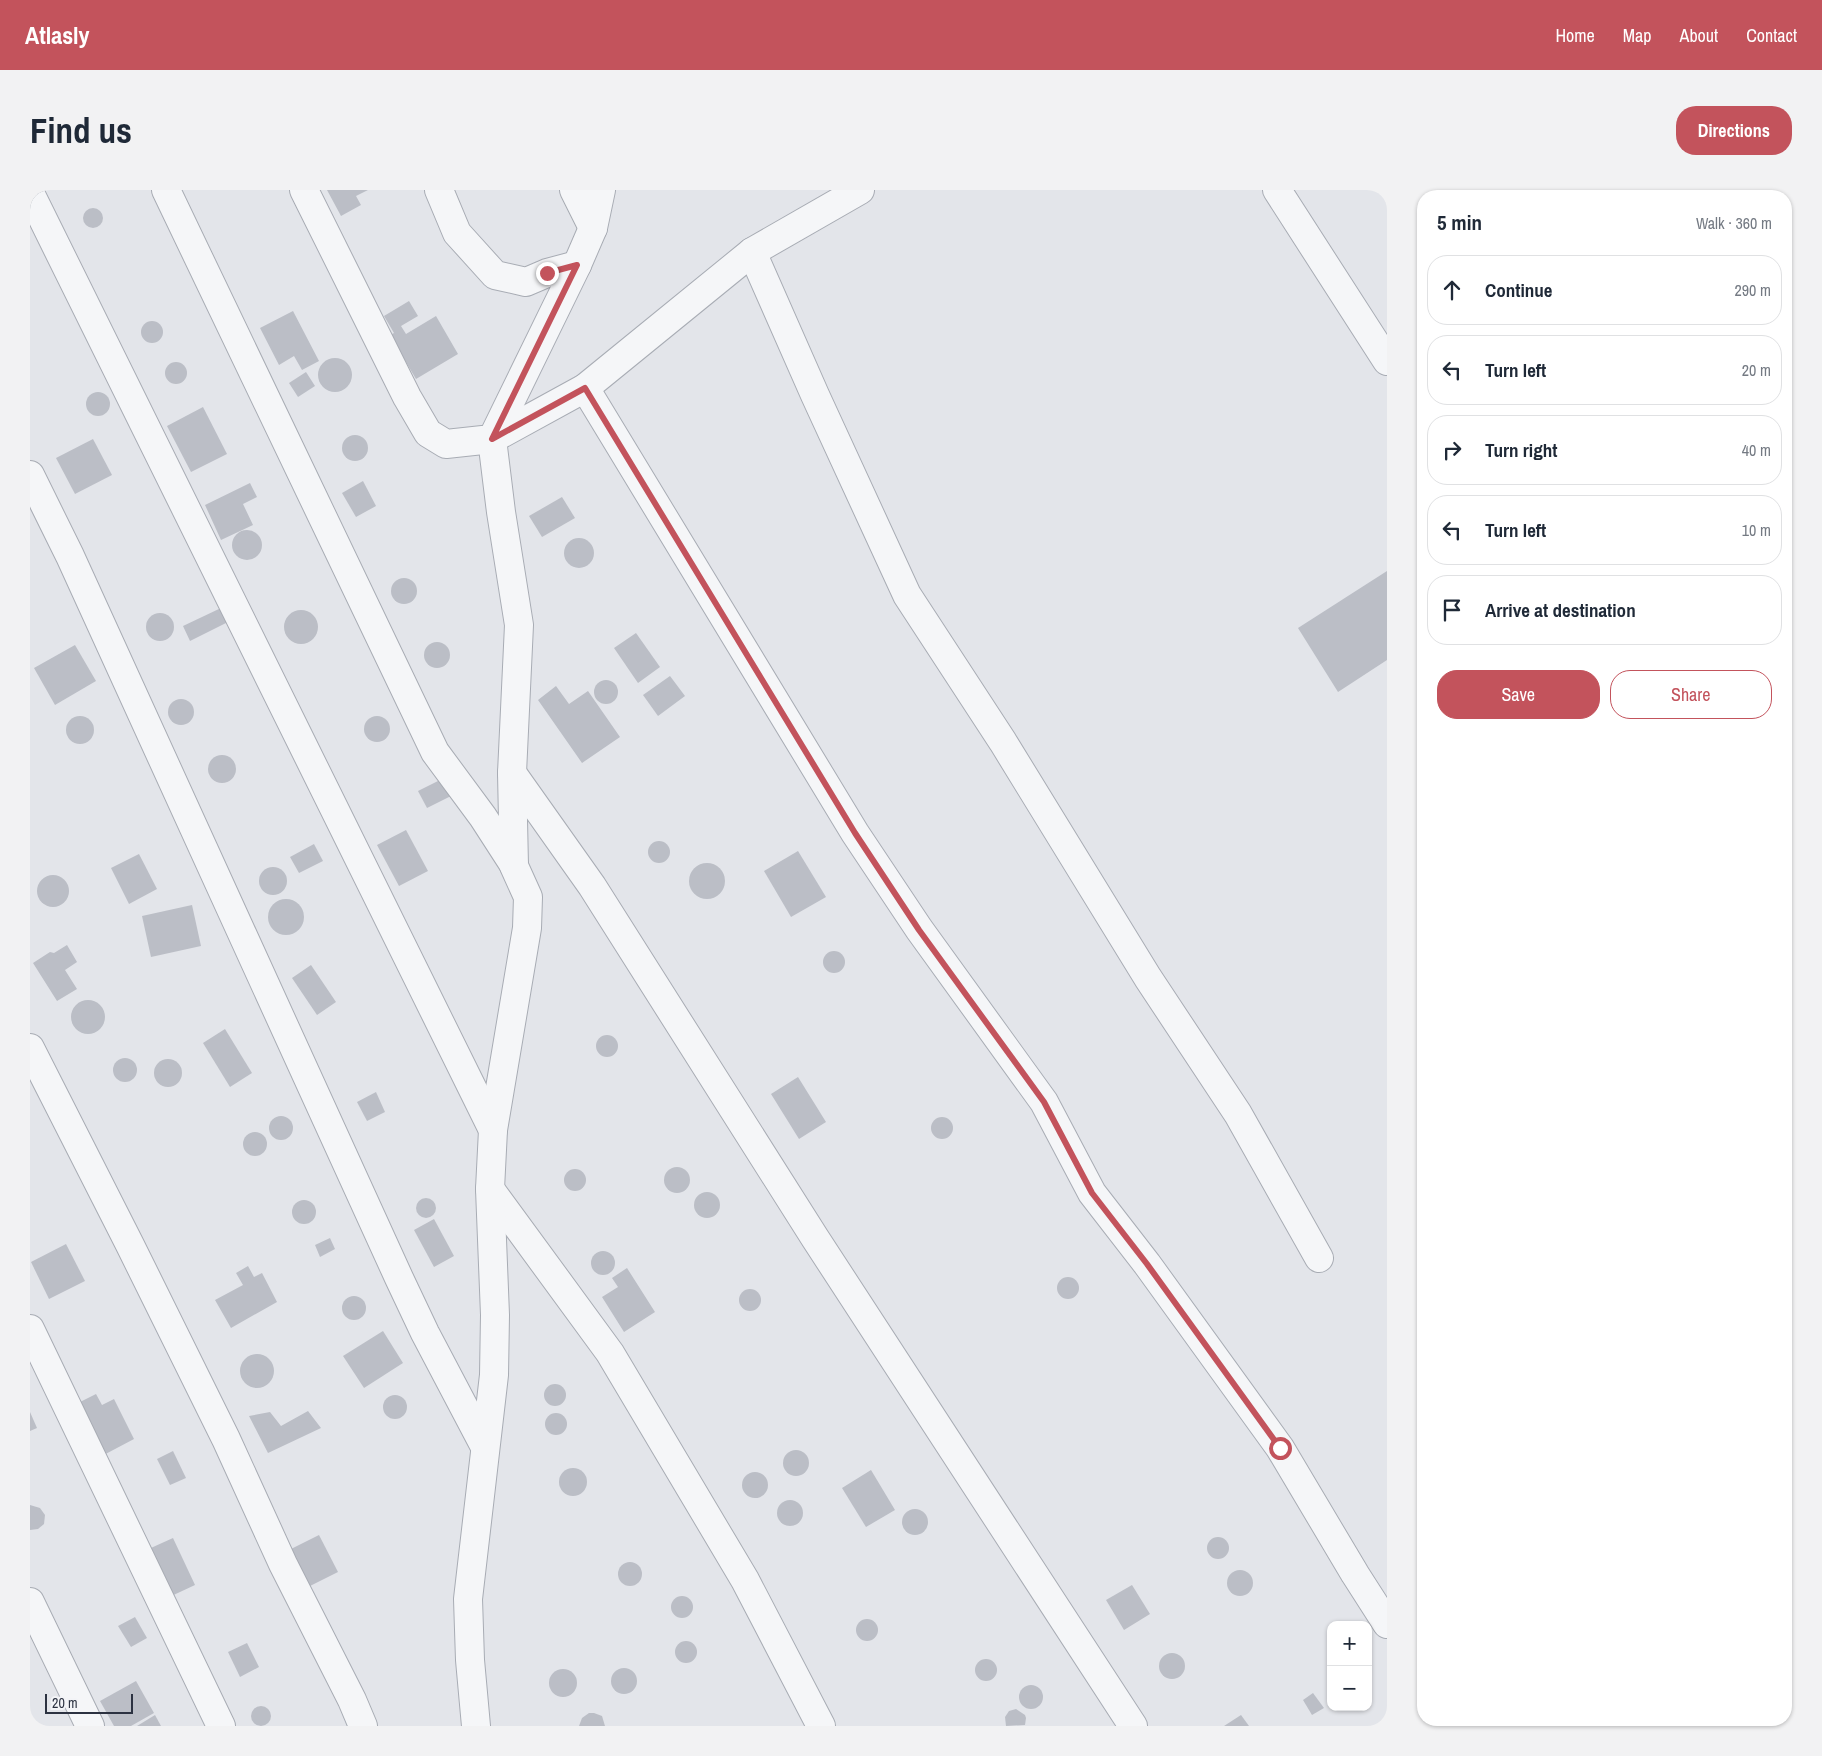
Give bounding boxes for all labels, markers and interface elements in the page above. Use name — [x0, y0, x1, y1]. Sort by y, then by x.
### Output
text: Atlasly — [25, 19, 90, 51]
text: Home — [1555, 23, 1595, 48]
text: Map — [1623, 23, 1652, 48]
text: About — [1680, 23, 1718, 48]
text: Contact — [1746, 23, 1797, 48]
button: Directions — [1676, 106, 1792, 155]
text: Find us — [30, 107, 132, 154]
text: 5 min — [1437, 208, 1482, 237]
text: Walk · 360 m — [1696, 212, 1772, 234]
route end — [536, 262, 559, 285]
icon: ahead — [1438, 276, 1466, 304]
text: Continue — [1485, 277, 1553, 303]
text: 290 m — [1735, 279, 1771, 301]
icon: left — [1438, 356, 1466, 384]
text: Turn left — [1485, 357, 1546, 383]
text: 20 m — [1742, 359, 1771, 381]
icon: right — [1438, 436, 1466, 464]
text: Turn right — [1485, 437, 1557, 463]
text: 40 m — [1742, 439, 1771, 461]
icon: left — [1438, 516, 1466, 544]
text: Turn left — [1485, 517, 1546, 543]
text: 10 m — [1742, 519, 1771, 541]
icon: arrive — [1438, 596, 1466, 624]
text: Arrive at destination — [1485, 597, 1636, 623]
button: Save — [1437, 670, 1600, 719]
button: Share — [1610, 670, 1772, 719]
route start — [1269, 1437, 1292, 1460]
map controls — [1327, 1621, 1372, 1711]
button: + — [1327, 1621, 1372, 1666]
button: − — [1327, 1666, 1372, 1711]
scale bar — [45, 1691, 132, 1714]
text: 20 m — [52, 1694, 78, 1712]

